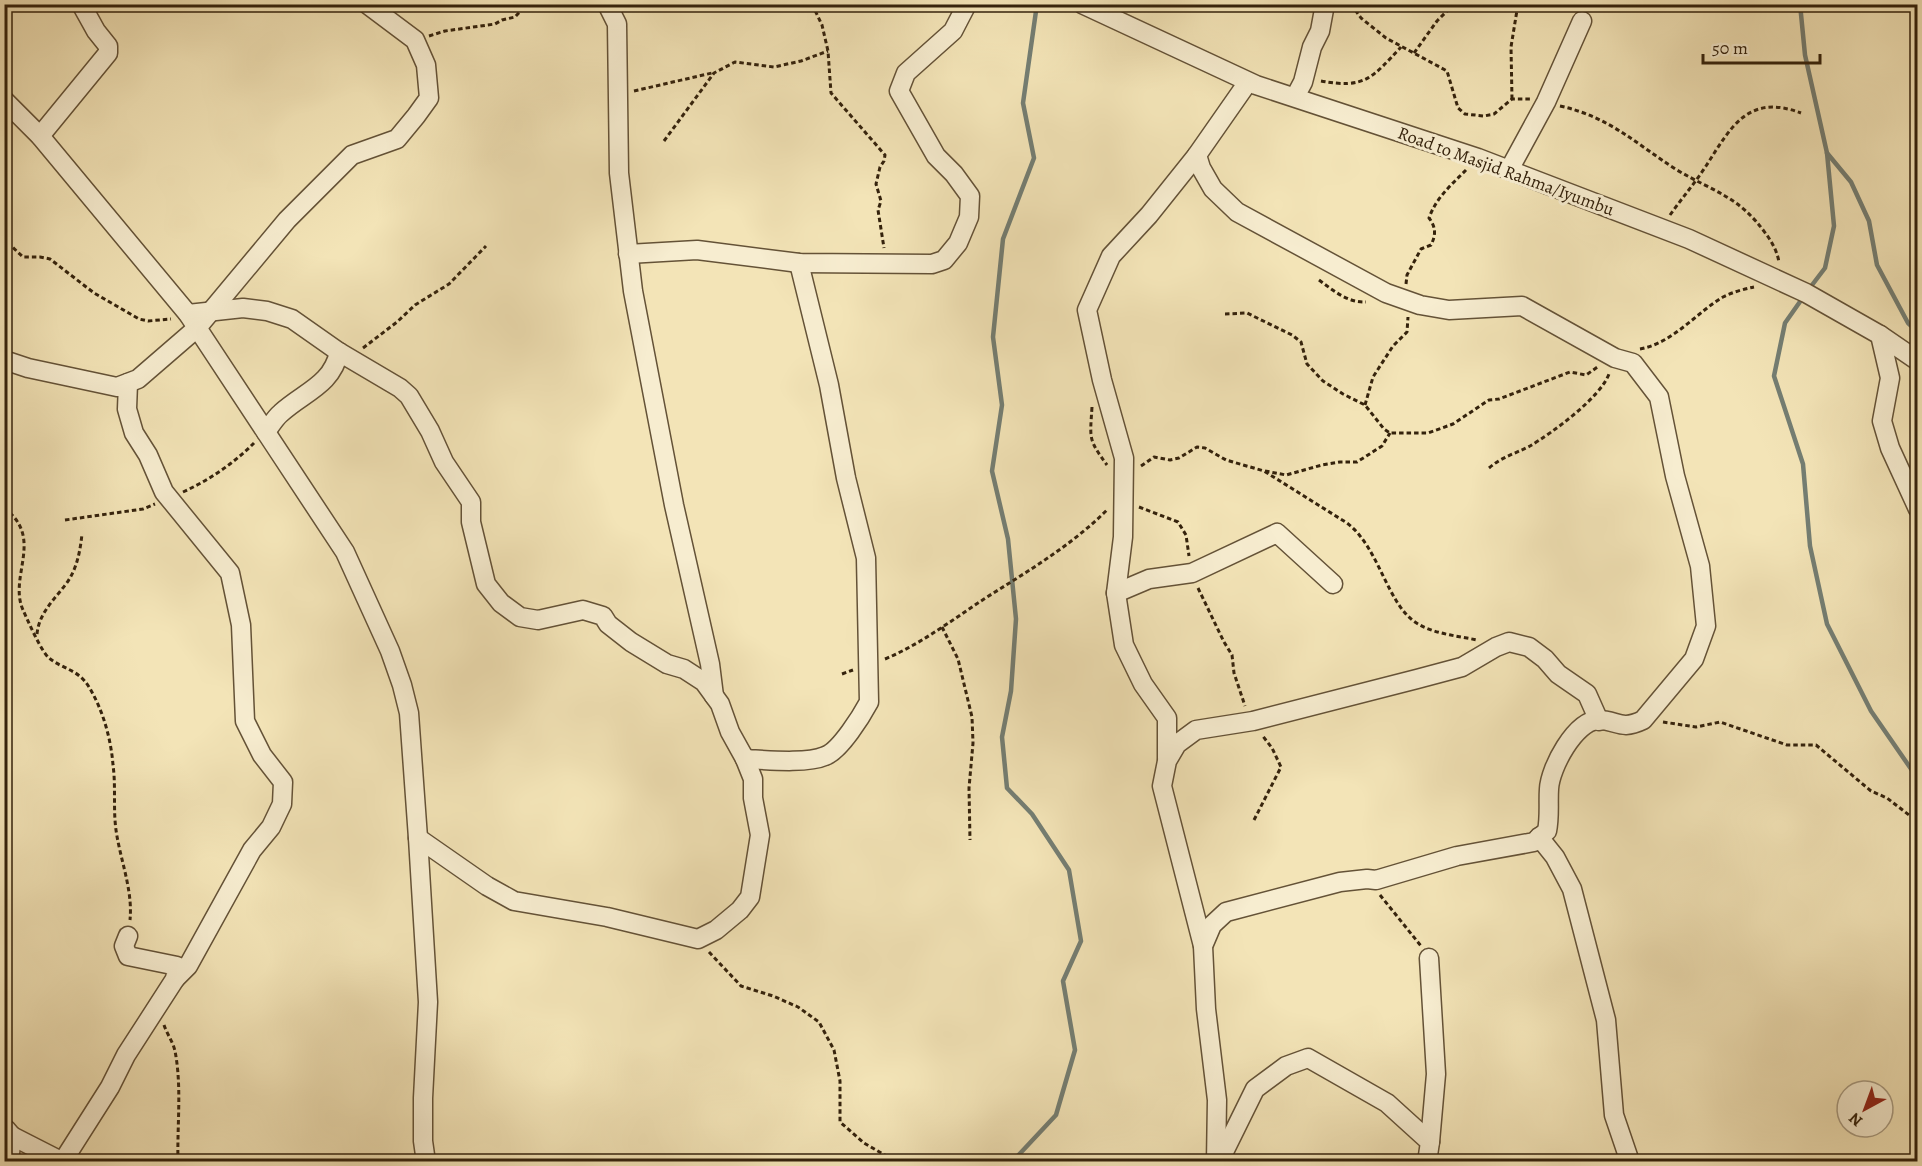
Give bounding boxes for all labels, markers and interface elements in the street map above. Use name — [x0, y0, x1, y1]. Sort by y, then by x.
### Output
scale bar — [1703, 27, 1820, 65]
text: 50 m — [1712, 36, 1748, 60]
street label: Road to Masjid Rahma/Iyumbu — [1395, 121, 1618, 221]
north arrow — [1835, 1079, 1895, 1139]
text: N — [1844, 1107, 1867, 1132]

